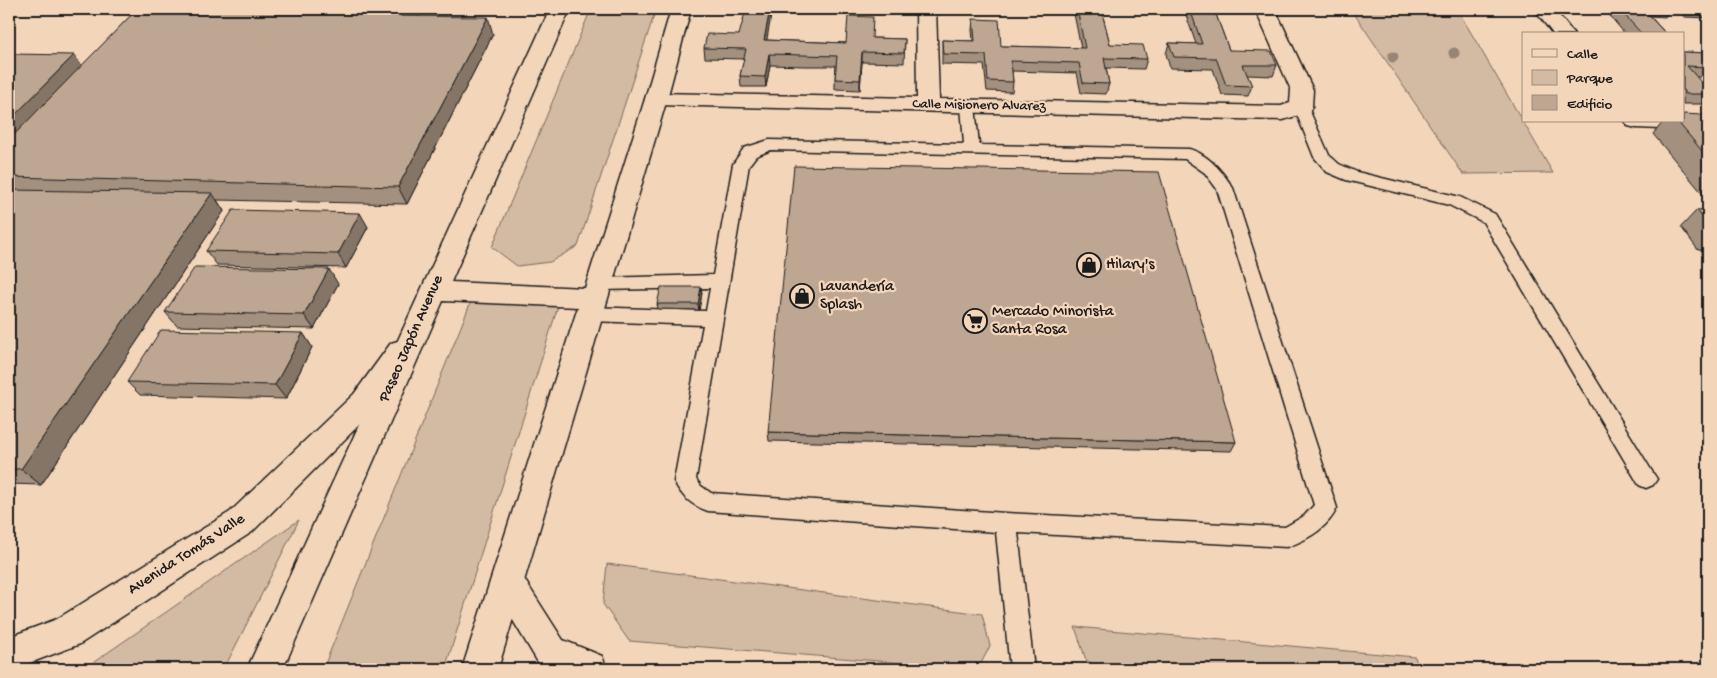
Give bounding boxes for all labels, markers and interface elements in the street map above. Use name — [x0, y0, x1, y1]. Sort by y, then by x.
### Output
legend — [1522, 32, 1684, 122]
text: Calle — [1567, 46, 1598, 64]
text: Parque — [1566, 70, 1613, 88]
street label: Calle Misionero Alvarez — [912, 96, 1047, 116]
text: Edificio — [1567, 96, 1613, 114]
shop icon: Hilary's — [1076, 252, 1102, 278]
place label: Hilary's — [1106, 256, 1156, 275]
street label: Paseo Japón Avenue — [375, 272, 449, 406]
place label: Lavandería Splash — [820, 278, 895, 315]
shop icon: Lavandería Splash — [789, 283, 815, 309]
place label: Mercado Minorista Santa Rosa — [992, 303, 1115, 340]
supermarket icon: Mercado Minorista Santa Rosa — [962, 308, 988, 334]
street label: Avenida Tomás Valle — [125, 510, 250, 600]

